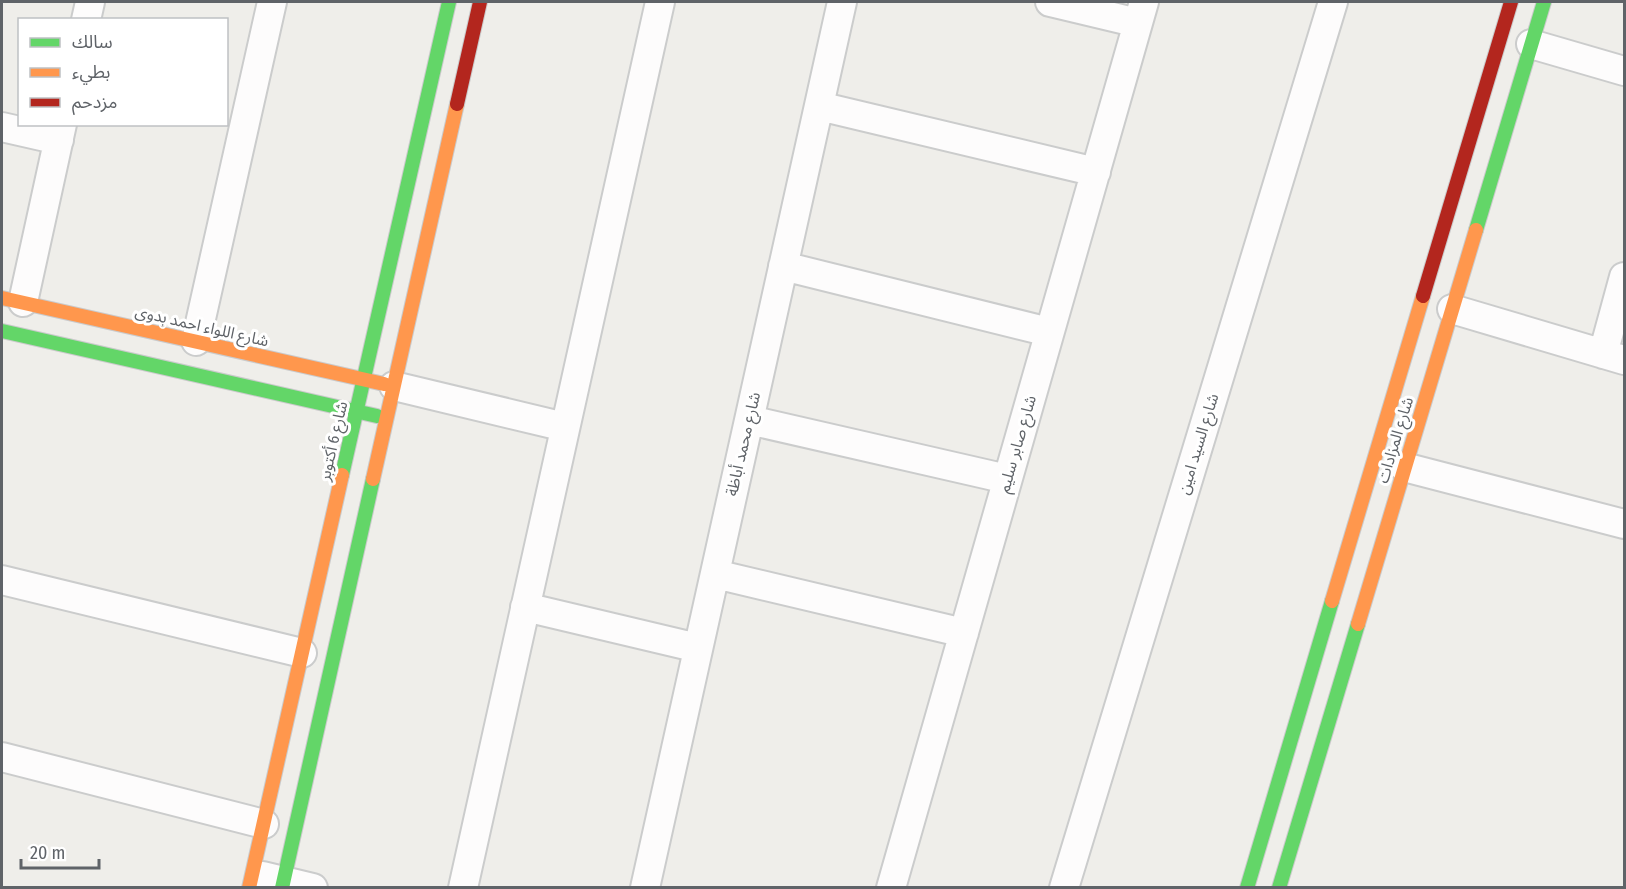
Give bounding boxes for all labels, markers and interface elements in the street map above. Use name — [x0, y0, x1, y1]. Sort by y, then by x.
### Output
legend — [18, 18, 228, 126]
text: سالك — [72, 31, 113, 53]
text: بطيء — [72, 61, 110, 85]
text: مزدحم — [72, 91, 117, 115]
street label: شارع اللواء احمد بدوى — [133, 301, 271, 354]
street label: شارع محمد أباظة — [722, 390, 767, 499]
street label: شارع السيد امين — [1174, 391, 1225, 498]
street label: شارع صابر سليم — [994, 393, 1043, 496]
street label: شارع المزادات — [1373, 395, 1420, 486]
street label: شارع 6 أكتوبر — [314, 399, 354, 484]
scale bar — [21, 832, 99, 870]
text: 20 m — [30, 842, 65, 864]

